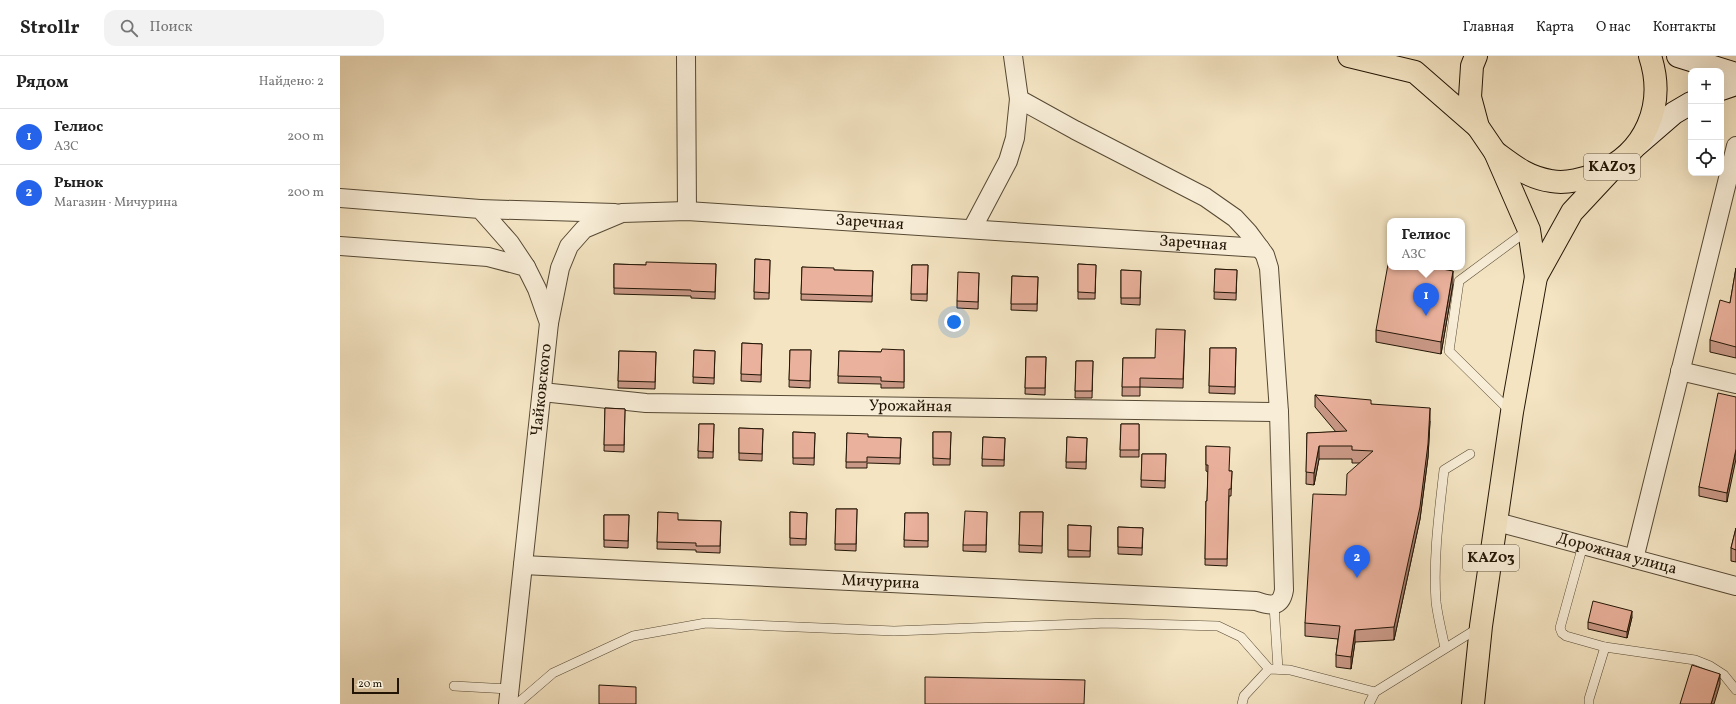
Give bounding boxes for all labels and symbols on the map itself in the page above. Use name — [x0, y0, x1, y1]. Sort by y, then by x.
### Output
road number: KАZ03 — [1584, 154, 1640, 180]
street label: Заречная — [835, 210, 904, 236]
street label: Заречная — [1158, 231, 1228, 257]
pin: 1 — [1413, 283, 1439, 316]
your location — [944, 312, 964, 332]
street label: Чайковского — [526, 343, 558, 437]
street label: Урожайная — [869, 395, 952, 418]
street label: Дорожная улица — [1554, 527, 1679, 581]
pin: 2 — [1344, 545, 1370, 578]
road number: KАZ03 — [1463, 545, 1519, 571]
street label: Мичурина — [841, 570, 920, 595]
scale bar — [352, 676, 399, 695]

